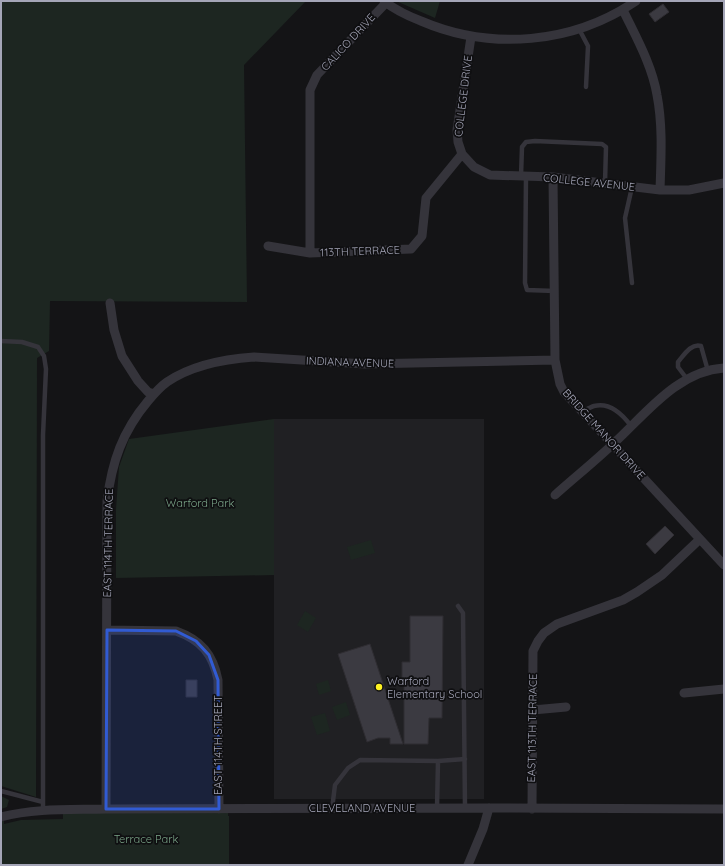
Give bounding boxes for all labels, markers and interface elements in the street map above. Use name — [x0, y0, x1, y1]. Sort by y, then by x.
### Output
street label: CALICO DRIVE — [318, 10, 378, 74]
street label: COLLEGE DRIVE — [451, 54, 475, 138]
street label: COLLEGE AVENUE — [542, 170, 636, 194]
street label: 113TH TERRACE — [320, 243, 400, 259]
street label: INDIANA AVENUE — [306, 353, 394, 371]
street label: BRIDGE MANOR DRIVE — [560, 386, 648, 482]
street label: EAST 114TH TERRACE — [100, 489, 116, 597]
park label: Warford Park — [166, 496, 234, 510]
street label: EAST 113TH TERRACE — [524, 673, 540, 783]
place label: Warford Elementary School — [387, 674, 482, 701]
marker: Warford Elementary School — [374, 682, 384, 692]
street label: EAST 114TH STREET — [211, 695, 225, 795]
street label: CLEVELAND AVENUE — [309, 801, 415, 815]
park label: Terrace Park — [114, 832, 178, 846]

